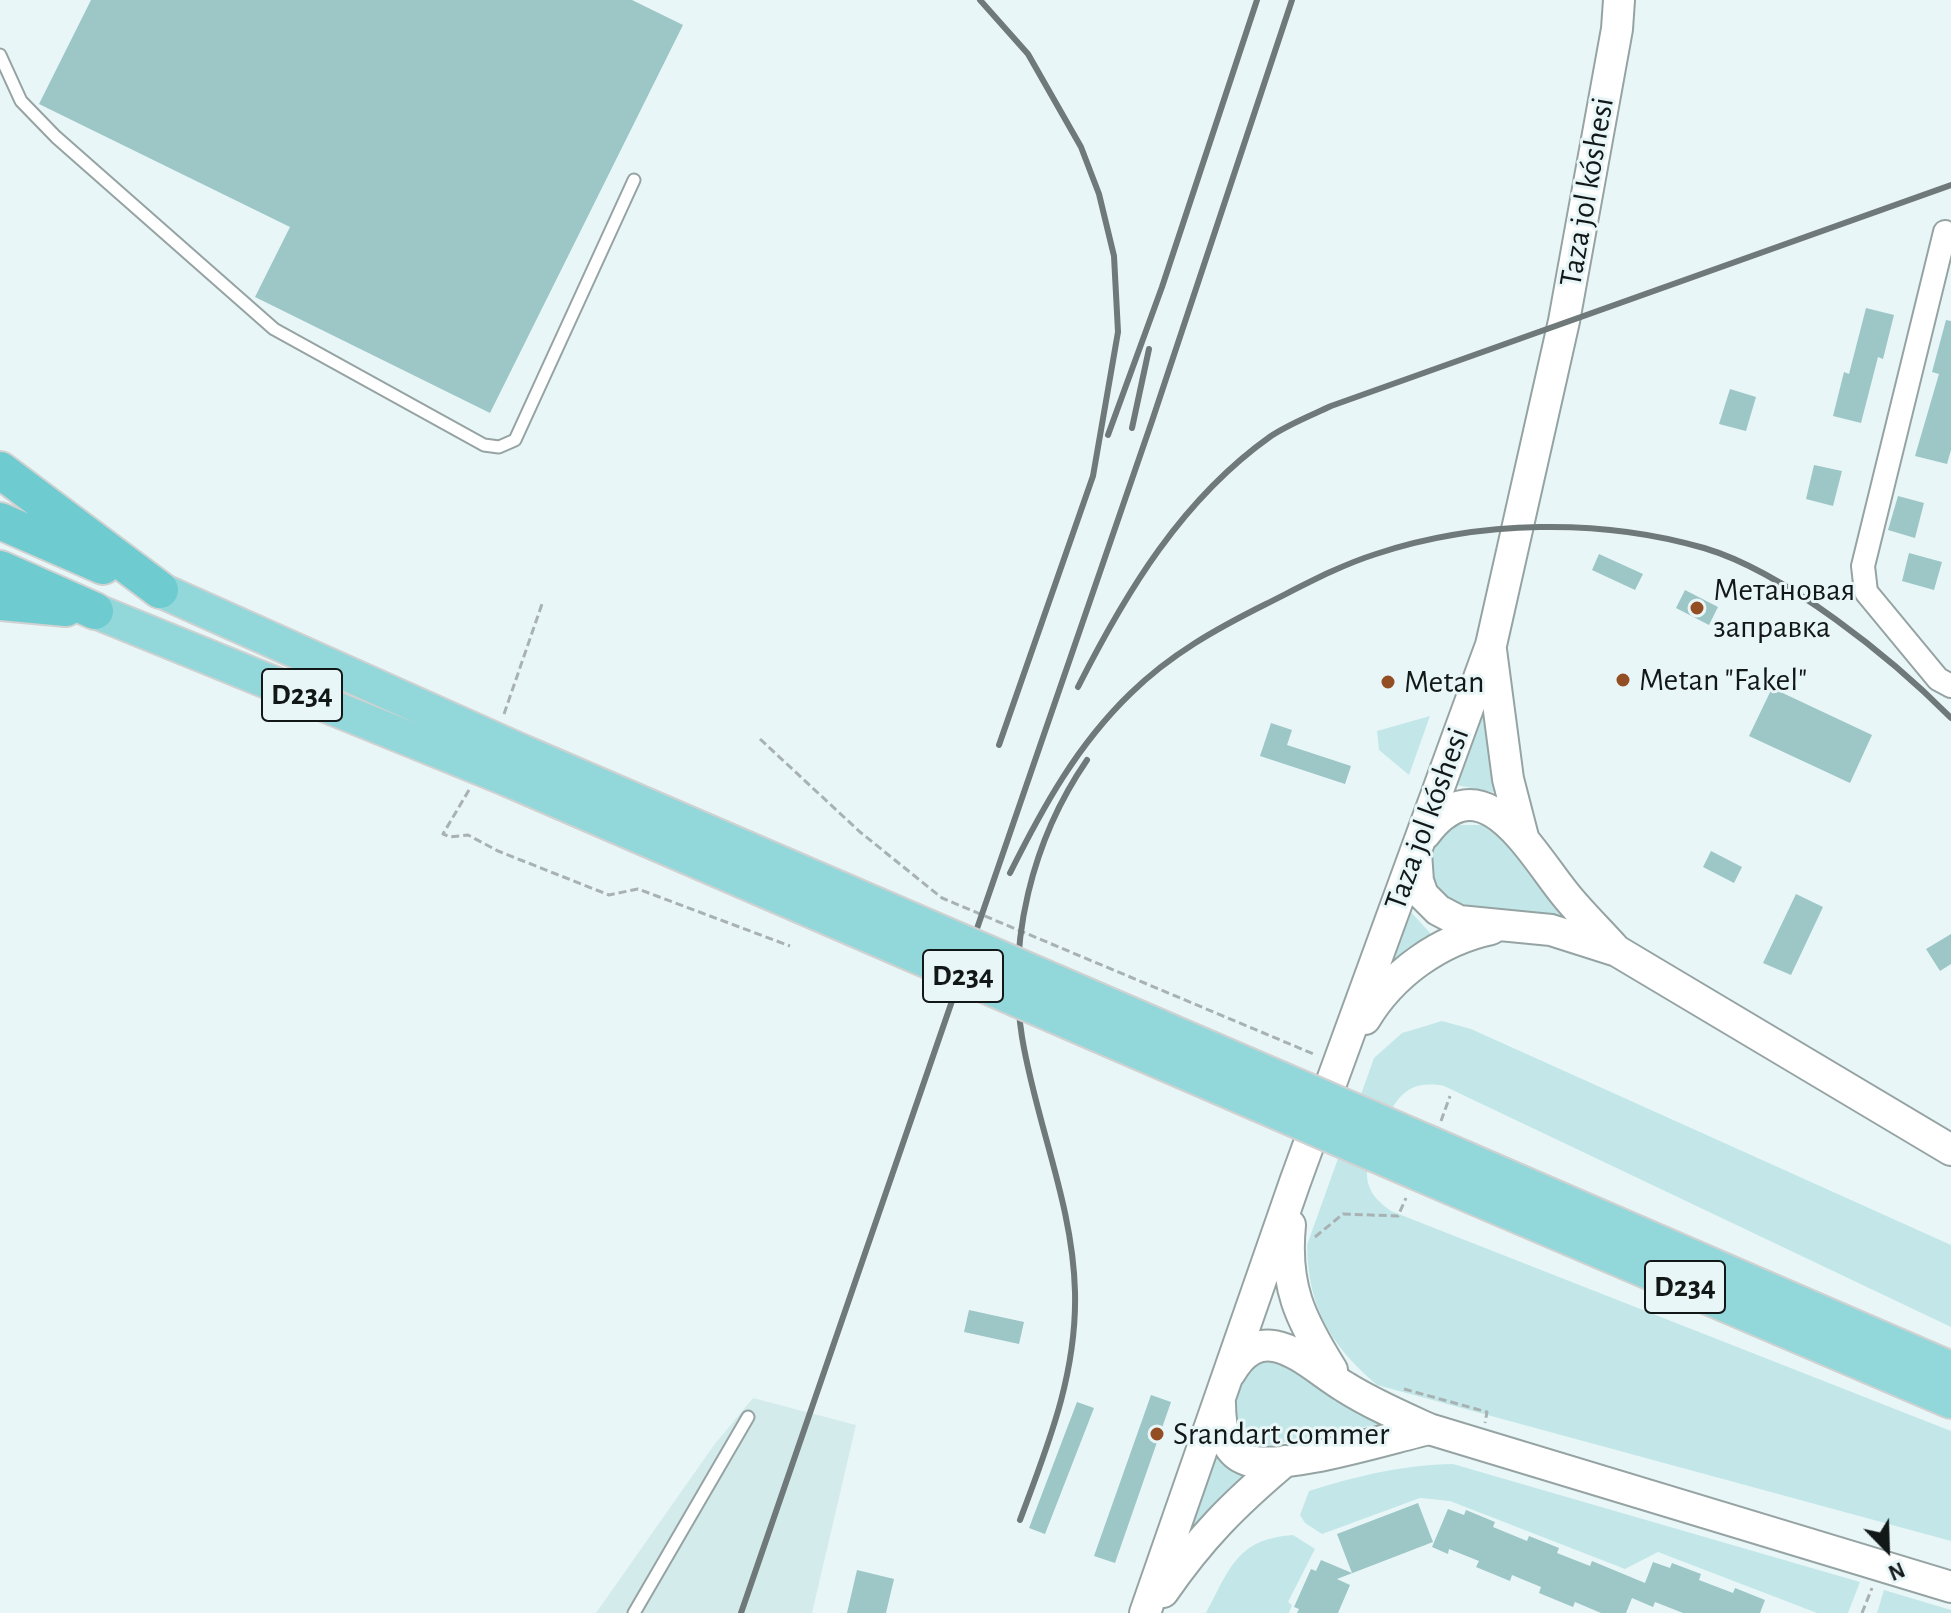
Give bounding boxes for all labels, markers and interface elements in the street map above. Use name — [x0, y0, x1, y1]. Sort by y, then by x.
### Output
street label: Taza jol kóshesi — [1551, 94, 1623, 290]
place label: Метановая заправка — [1713, 571, 1855, 646]
marker: Метановая заправка — [1688, 599, 1706, 617]
place label: Metan "Fakel" — [1639, 661, 1807, 699]
place label: Metan — [1404, 663, 1485, 701]
road number: D234 — [262, 669, 342, 721]
marker: Metan "Fakel" — [1614, 671, 1632, 689]
marker: Metan — [1379, 673, 1397, 691]
street label: Taza jol kóshesi — [1376, 722, 1478, 916]
road number: D234 — [923, 950, 1003, 1002]
road number: D234 — [1645, 1261, 1725, 1313]
place label: Srandart commer — [1173, 1415, 1389, 1453]
marker: Srandart commer — [1148, 1425, 1166, 1443]
north arrow — [1847, 1509, 1927, 1589]
text: N — [1885, 1558, 1908, 1584]

